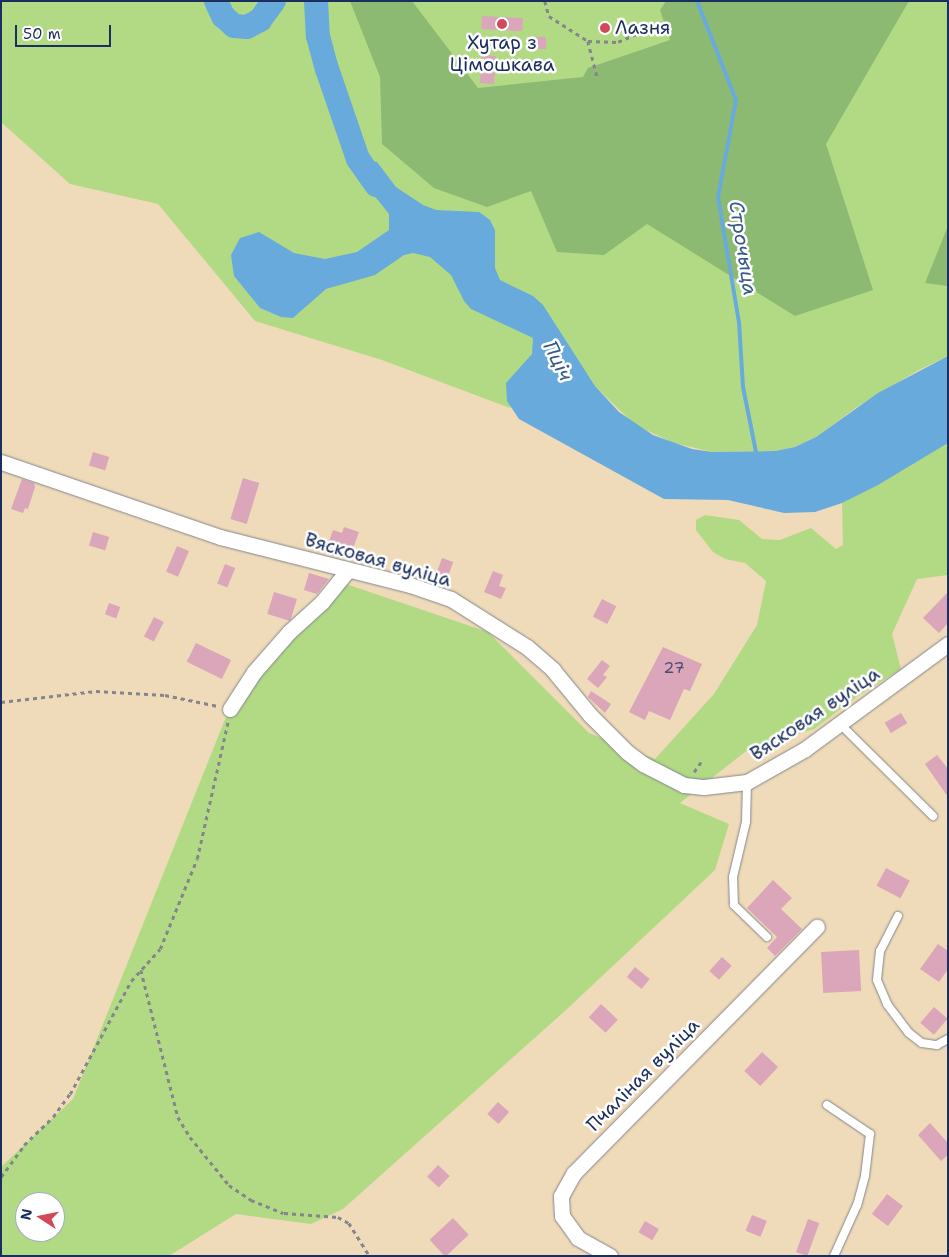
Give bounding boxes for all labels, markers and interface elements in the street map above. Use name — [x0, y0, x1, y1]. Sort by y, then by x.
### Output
scale bar — [18, 15, 114, 47]
place label: Лазня — [615, 17, 671, 39]
marker: Хутар з Цімошкава — [496, 18, 508, 30]
marker: Лазня — [599, 22, 611, 34]
text: 50 m — [23, 24, 61, 44]
place label: Хутар з Цімошкава — [449, 32, 555, 76]
water label: Строчыца — [724, 199, 762, 297]
water label: Пціч — [538, 337, 578, 385]
street label: Вясковая вуліца — [302, 528, 454, 592]
house number: 27 — [663, 658, 685, 678]
street label: Вясковая вуліца — [746, 662, 884, 766]
street label: Пчаліная вуліца — [582, 1014, 704, 1136]
north arrow — [15, 1192, 65, 1242]
text: N — [16, 1207, 36, 1221]

